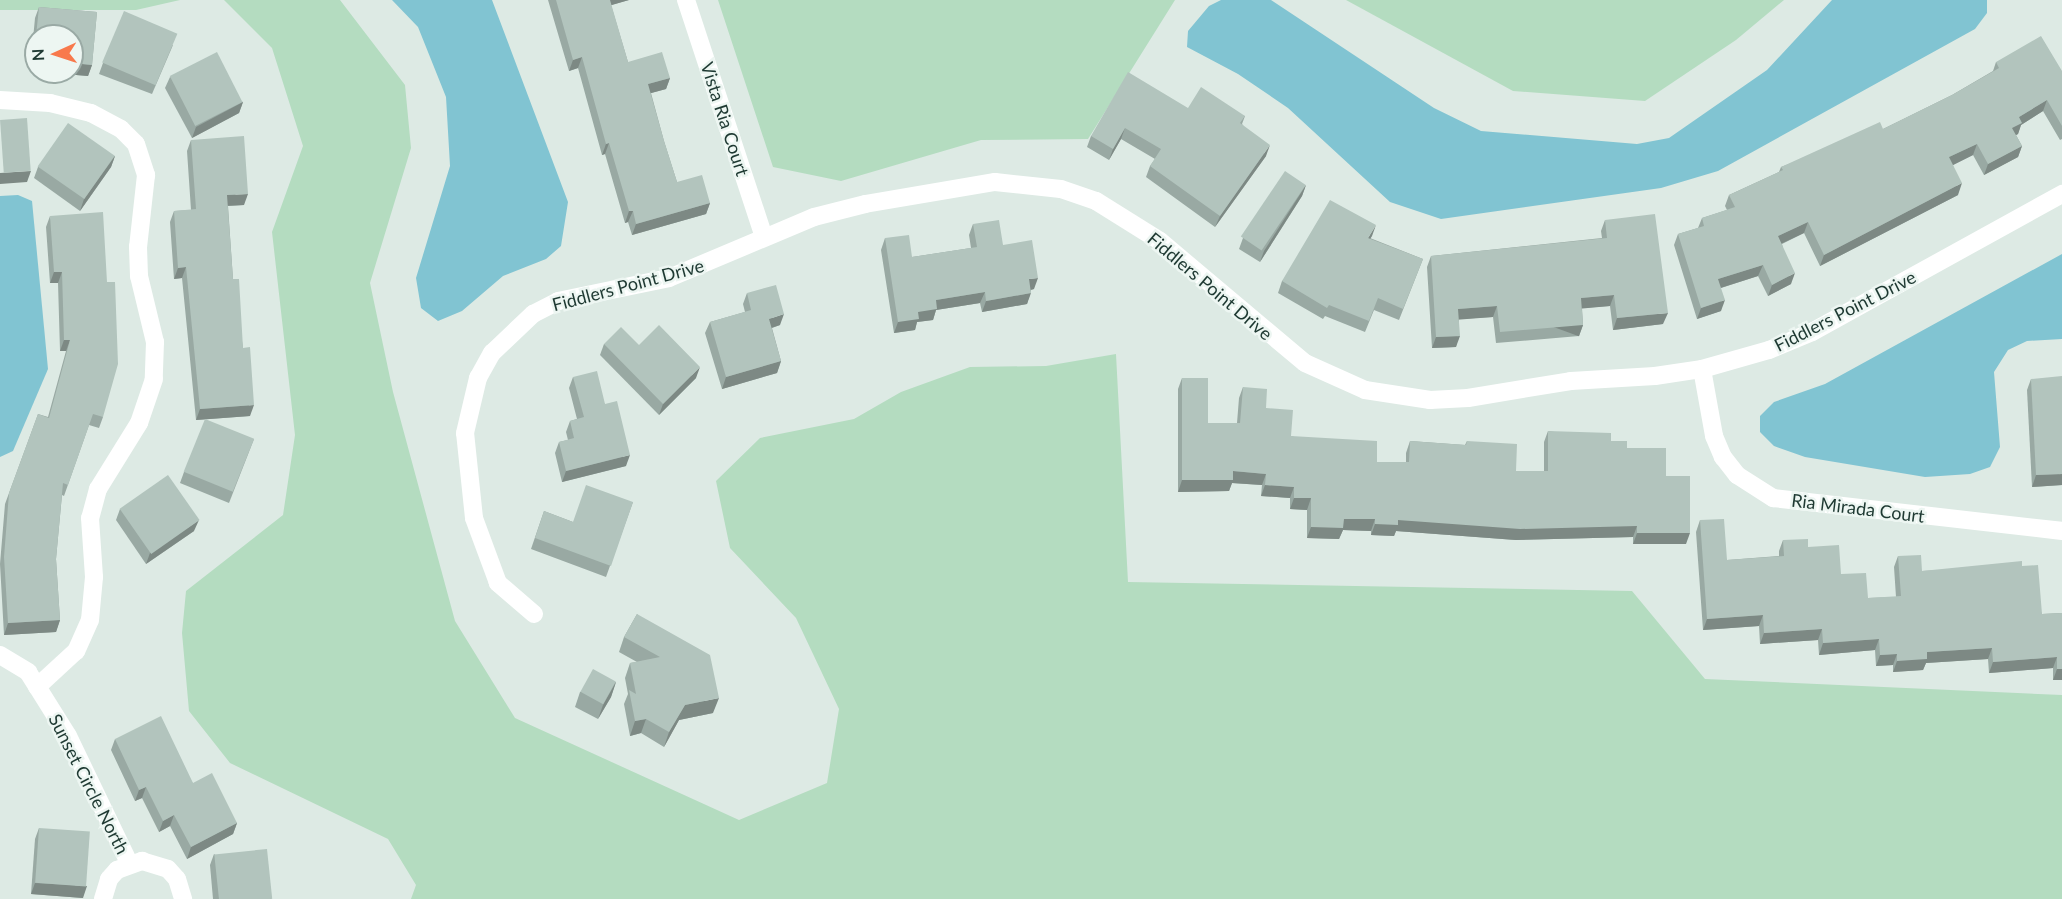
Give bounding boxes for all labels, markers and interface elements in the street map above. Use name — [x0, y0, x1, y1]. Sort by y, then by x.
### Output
north arrow — [24, 24, 84, 84]
text: N — [28, 48, 47, 62]
street label: Vista Ria Court — [696, 59, 754, 179]
street label: Fiddlers Point Drive — [1143, 228, 1277, 344]
street label: Fiddlers Point Drive — [550, 254, 706, 316]
street label: Fiddlers Point Drive — [1771, 266, 1919, 356]
street label: Ria Mirada Court — [1790, 489, 1926, 527]
street label: Sunset Circle North — [44, 710, 134, 858]

